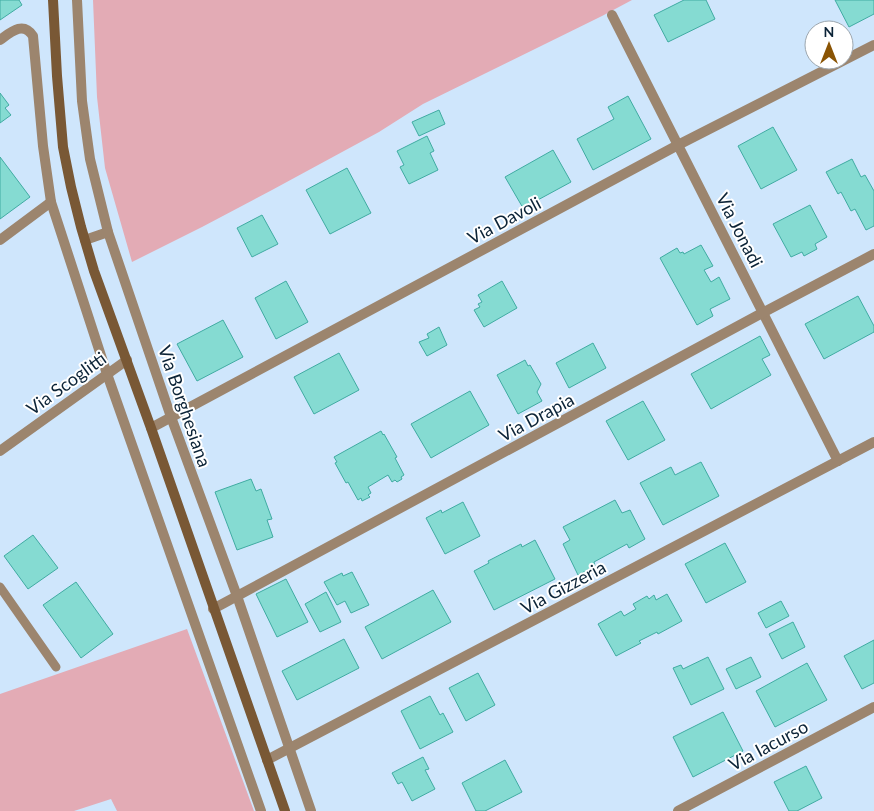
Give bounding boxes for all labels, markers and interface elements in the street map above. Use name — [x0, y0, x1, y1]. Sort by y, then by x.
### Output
north arrow — [804, 20, 854, 70]
text: N — [824, 23, 834, 40]
street label: Via Jonadi — [712, 189, 768, 271]
street label: Via Davoli — [463, 191, 545, 249]
street label: Via Borghesiana — [154, 342, 216, 470]
street label: Via Scoglitti — [22, 347, 110, 419]
street label: Via Drapia — [495, 388, 577, 446]
street label: Via Gizzeria — [517, 555, 609, 619]
street label: Via Iacurso — [724, 715, 812, 775]

